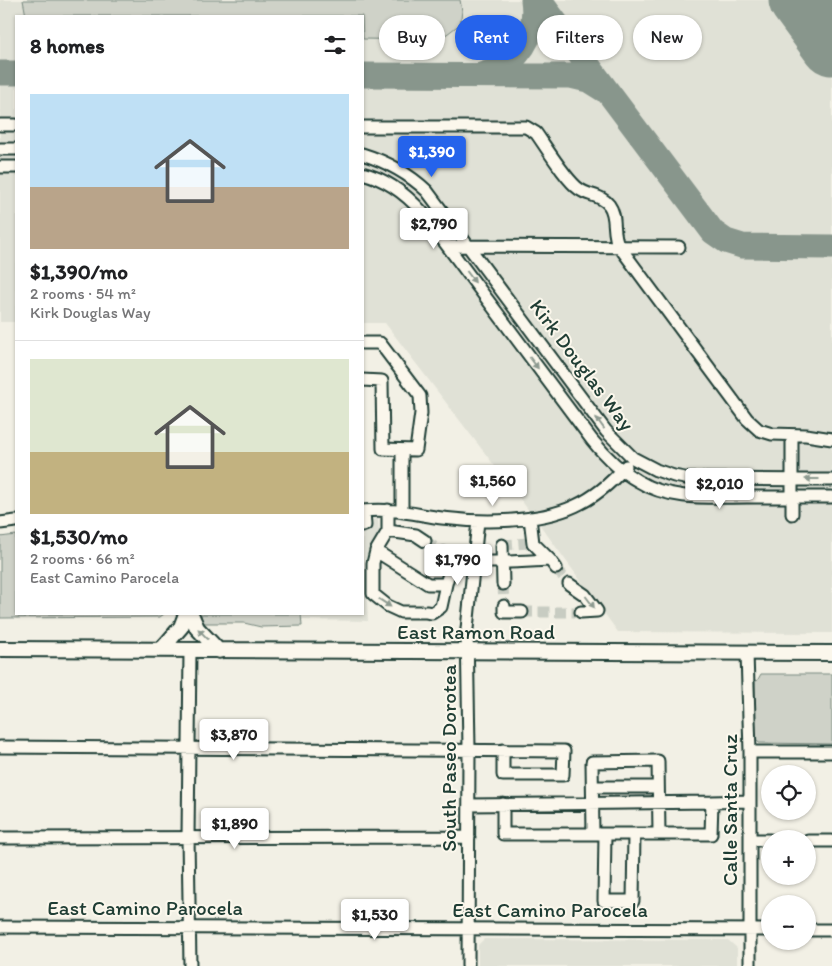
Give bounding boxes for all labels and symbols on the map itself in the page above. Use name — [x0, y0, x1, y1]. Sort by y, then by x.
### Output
pin: $1,390 — [391, 136, 473, 178]
pin: $2,790 — [393, 208, 475, 250]
one-way arrow — [465, 270, 476, 283]
street label: Kirk Douglas Way — [525, 294, 640, 435]
one-way arrow — [529, 356, 539, 370]
one-way arrow — [595, 416, 605, 430]
pin: $1,560 — [452, 464, 534, 507]
pin: $2,010 — [679, 468, 761, 510]
one-way arrow — [804, 475, 820, 483]
pin: $1,790 — [417, 544, 499, 586]
one-way arrow — [585, 595, 595, 609]
one-way arrow — [378, 598, 391, 607]
street label: East Ramon Road — [397, 619, 555, 644]
one-way arrow — [197, 628, 209, 640]
street label: South Paseo Dorotea — [436, 664, 461, 852]
pin: $3,870 — [193, 718, 275, 761]
street label: Calle Santa Cruz — [717, 734, 742, 886]
pin: $1,890 — [194, 808, 276, 850]
street label: East Camino Parocela — [47, 895, 243, 920]
street label: East Camino Parocela — [452, 897, 648, 922]
pin: $1,530 — [334, 898, 416, 941]

